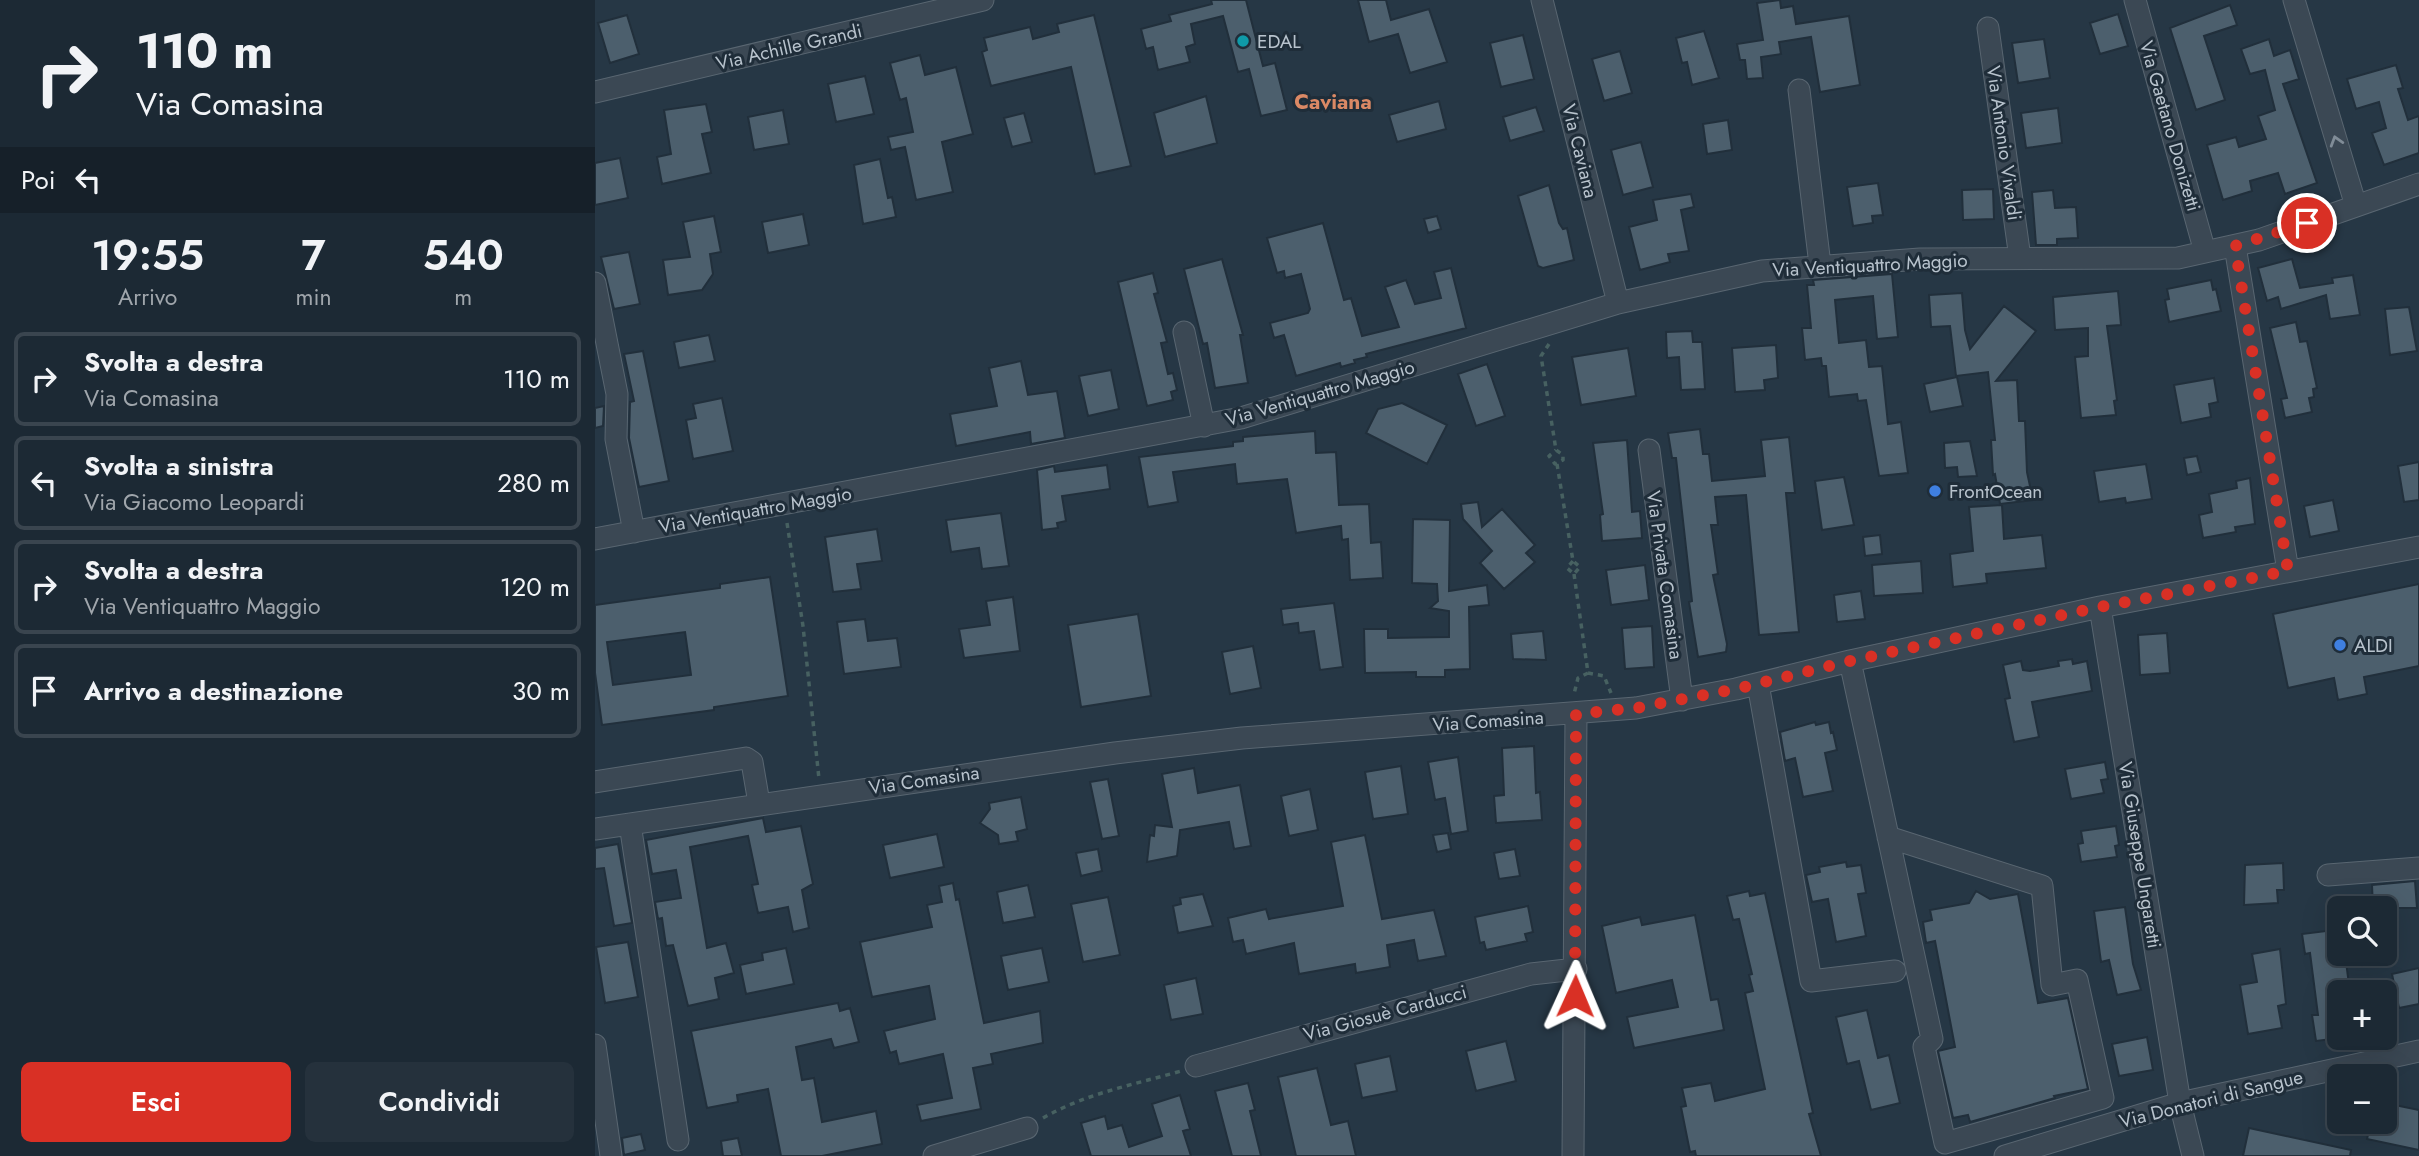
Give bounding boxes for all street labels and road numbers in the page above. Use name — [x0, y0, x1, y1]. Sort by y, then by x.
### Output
street label: Via Achille Grandi — [713, 17, 865, 77]
street label: Via Gaetano Donizetti — [2133, 38, 2207, 214]
street label: Via Antonio Vivaldi — [1980, 64, 2028, 222]
street label: Via Caviana — [1555, 101, 1605, 201]
street label: Via Ventiquattro Maggio — [1772, 246, 1968, 284]
street label: Via Ventiquattro Maggio — [1222, 353, 1418, 433]
street label: Via Ventiquattro Maggio — [656, 480, 854, 540]
street label: Via Privata Comasina — [1640, 489, 1690, 661]
street label: Via Comasina — [1431, 704, 1545, 738]
street label: Via Comasina — [867, 759, 981, 801]
street label: Via Giuseppe Ungaretti — [2112, 760, 2168, 950]
street label: Via Giosuè Carducci — [1300, 978, 1470, 1048]
street label: Via Donatori di Sangue — [2116, 1063, 2306, 1135]

